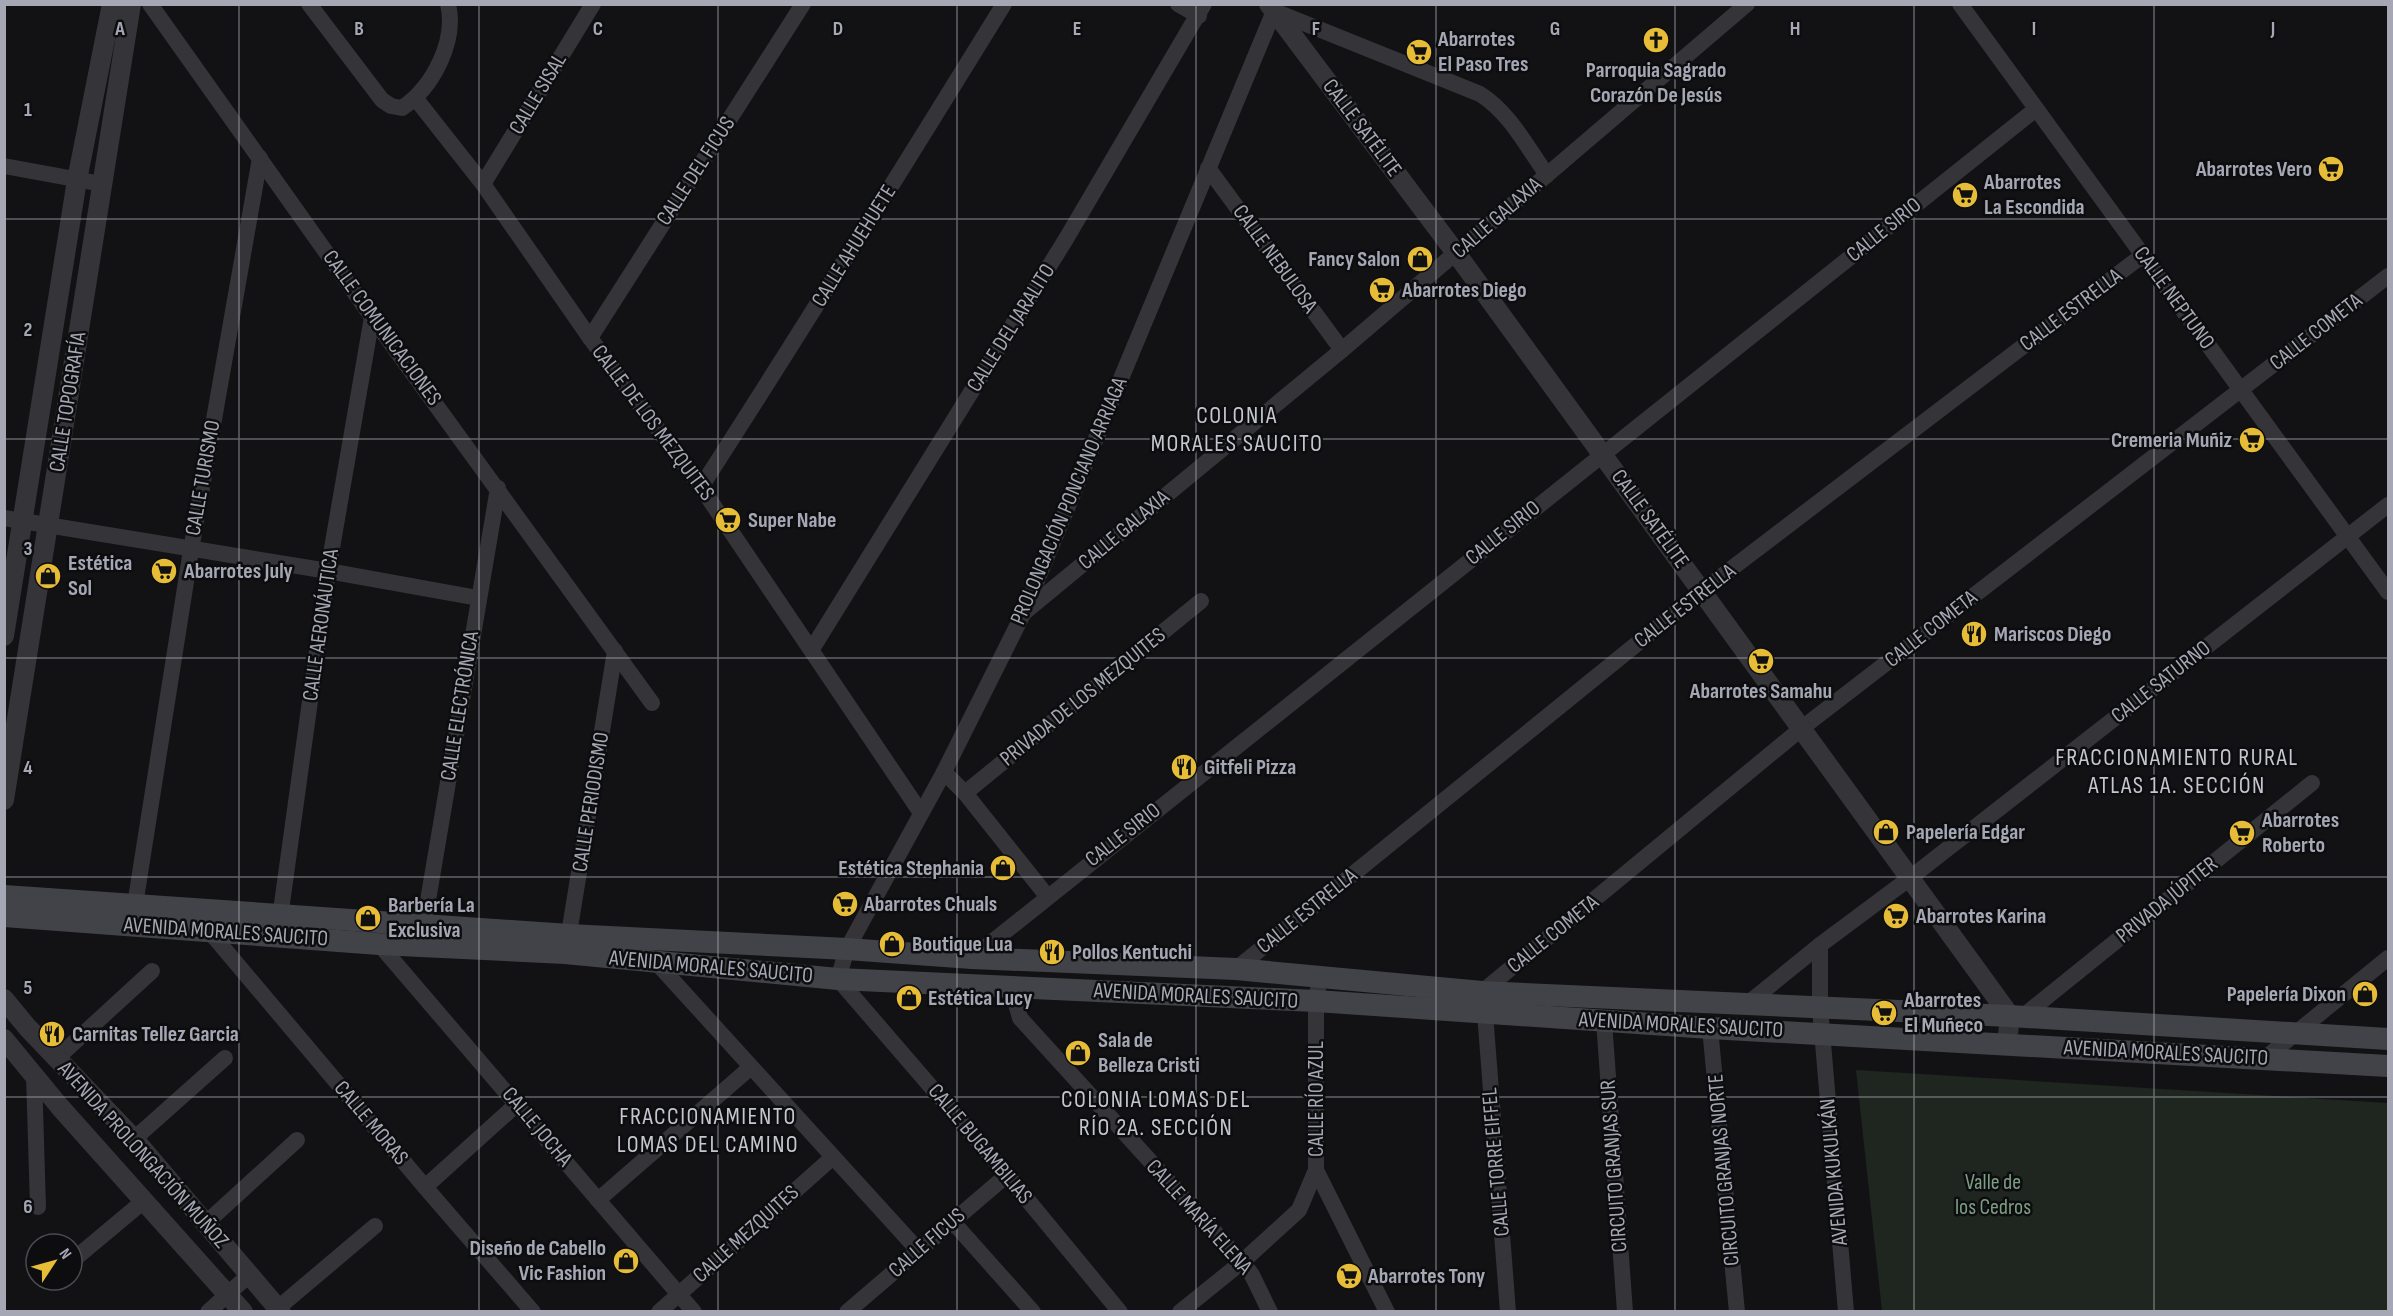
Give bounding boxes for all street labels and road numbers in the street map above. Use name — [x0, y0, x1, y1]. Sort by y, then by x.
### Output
street label: CALLE SISAL — [503, 49, 573, 139]
street label: CALLE SATÉLITE — [1316, 74, 1408, 182]
street label: CALLE DEL FICUS — [651, 111, 741, 231]
street label: CALLE GALAXIA — [1446, 171, 1548, 264]
street label: CALLE AHUEHUETE — [806, 180, 902, 312]
street label: CALLE SIRIO — [1841, 192, 1927, 268]
street label: CALLE NEBULOSA — [1227, 200, 1324, 319]
street label: CALLE NEPTUNO — [2128, 241, 2220, 355]
street label: CALLE COMUNICACIONES — [317, 245, 447, 411]
street label: CALLE DEL JARALITO — [961, 259, 1061, 397]
street label: CALLE ESTRELLA — [2014, 262, 2128, 357]
street label: CALLE COMETA — [2264, 287, 2368, 376]
street label: CALLE TOPOGRAFÍA — [44, 329, 92, 474]
street label: CALLE DE LOS MEZQUITES — [586, 340, 720, 506]
street label: PROLONGACIÓN PONCIANO ARRIAGA — [1005, 373, 1134, 629]
street label: CALLE TURISMO — [180, 418, 226, 538]
street label: CALLE SATÉLITE — [1605, 464, 1695, 574]
street label: CALLE GALAXIA — [1073, 484, 1175, 576]
street label: CALLE SIRIO — [1460, 495, 1546, 571]
street label: CALLE AERONÁUTICA — [297, 547, 345, 703]
street label: CALLE ESTRELLA — [1629, 558, 1742, 654]
street label: CALLE COMETA — [1879, 584, 1983, 673]
street label: PRIVADA DE LOS MEZQUITES — [995, 622, 1171, 772]
street label: CALLE ELECTRÓNICA — [435, 629, 485, 783]
street label: CALLE SATURNO — [2106, 635, 2216, 729]
street label: CALLE PERIODISMO — [567, 730, 615, 874]
street label: CALLE SIRIO — [1080, 797, 1166, 873]
street label: PRIVADA JÚPITER — [2111, 851, 2223, 949]
street label: CALLE ESTRELLA — [1251, 862, 1363, 960]
street label: CALLE COMETA — [1502, 889, 1605, 979]
street label: AVENIDA MORALES SAUCITO — [122, 911, 329, 953]
street label: AVENIDA MORALES SAUCITO — [607, 945, 814, 989]
street label: AVENIDA MORALES SAUCITO — [1092, 977, 1299, 1015]
street label: AVENIDA MORALES SAUCITO — [1577, 1006, 1784, 1044]
street label: AVENIDA MORALES SAUCITO — [2062, 1034, 2269, 1072]
street label: CALLE RÍO AZUL — [1303, 1041, 1330, 1157]
street label: AVENIDA PROLONGACIÓN MUÑOZ — [52, 1056, 234, 1254]
street label: CIRCUITO GRANJAS NORTE — [1702, 1073, 1746, 1267]
street label: CALLE MORAS — [328, 1075, 414, 1171]
street label: CALLE BUGAMBILIAS — [922, 1078, 1038, 1210]
street label: CIRCUITO GRANJAS SUR — [1594, 1079, 1634, 1253]
street label: CALLE JOCHA — [496, 1082, 578, 1173]
street label: CALLE TORRE EIFFEL — [1476, 1086, 1516, 1238]
street label: AVENIDA KUKULKÁN — [1814, 1097, 1854, 1248]
street label: CALLE MARÍA ELENA — [1140, 1154, 1258, 1281]
street label: CALLE MEZQUITES — [687, 1179, 805, 1289]
street label: CALLE FICUS — [883, 1202, 971, 1284]

